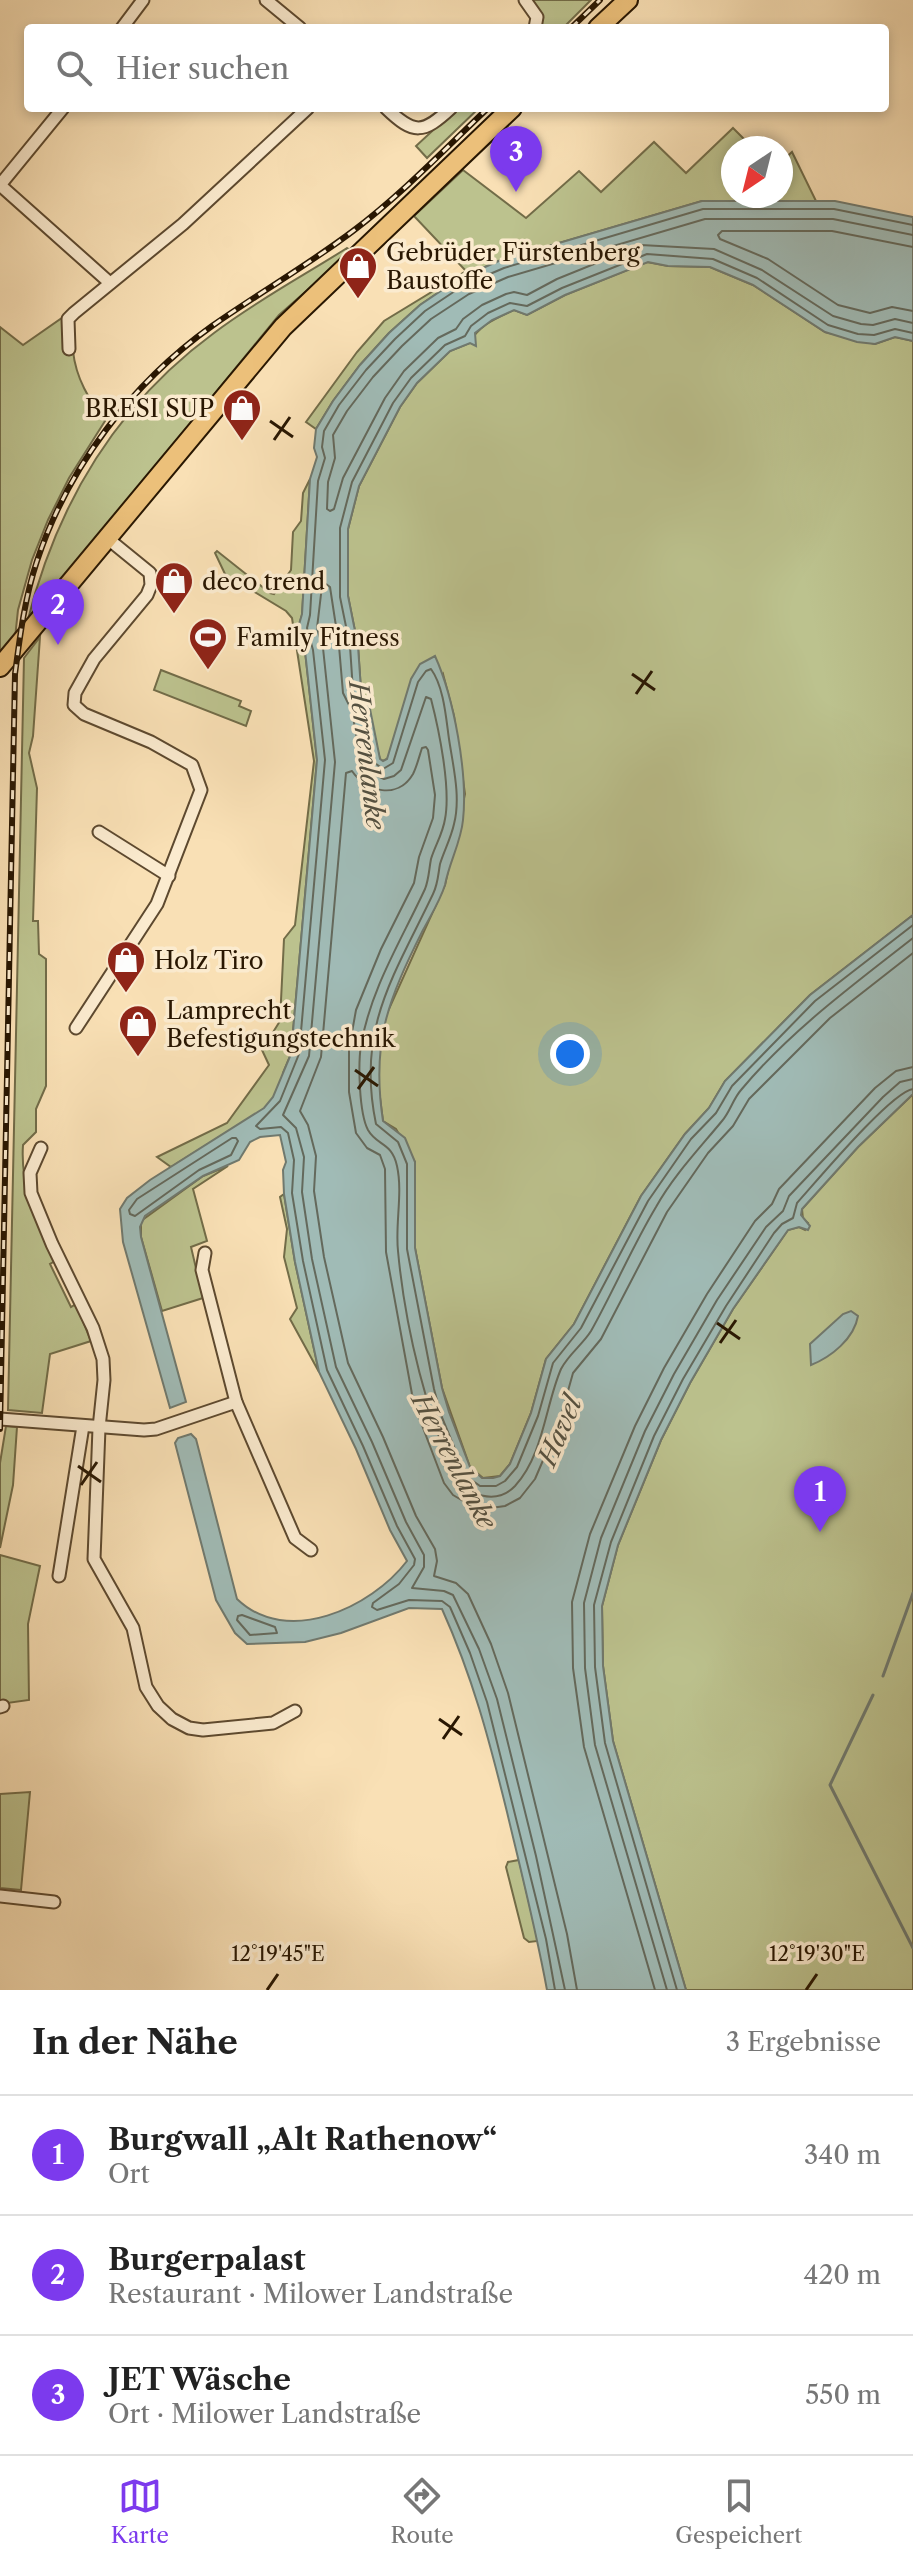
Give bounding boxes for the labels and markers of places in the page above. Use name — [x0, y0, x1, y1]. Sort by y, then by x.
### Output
pin: 3 — [490, 126, 542, 192]
place label: Gebrüder Fürstenberg Baustoffe — [386, 238, 640, 295]
shop icon: Gebrüder Fürstenberg Baustoffe — [337, 245, 379, 300]
shop icon: BRESI SUP — [221, 387, 263, 442]
place label: BRESI SUP — [85, 394, 214, 423]
shop icon: deco trend — [153, 560, 195, 615]
place label: deco trend — [202, 567, 326, 596]
pin: 2 — [32, 579, 84, 645]
sports icon: Family Fitness — [187, 616, 229, 671]
place label: Family Fitness — [236, 623, 400, 652]
shop icon: Holz Tiro — [105, 939, 147, 994]
place label: Holz Tiro — [154, 946, 263, 975]
place label: Lamprecht Befestigungstechnik — [166, 996, 396, 1053]
shop icon: Lamprecht Befestigungstechnik — [117, 1003, 159, 1058]
pin: 1 — [794, 1466, 846, 1532]

